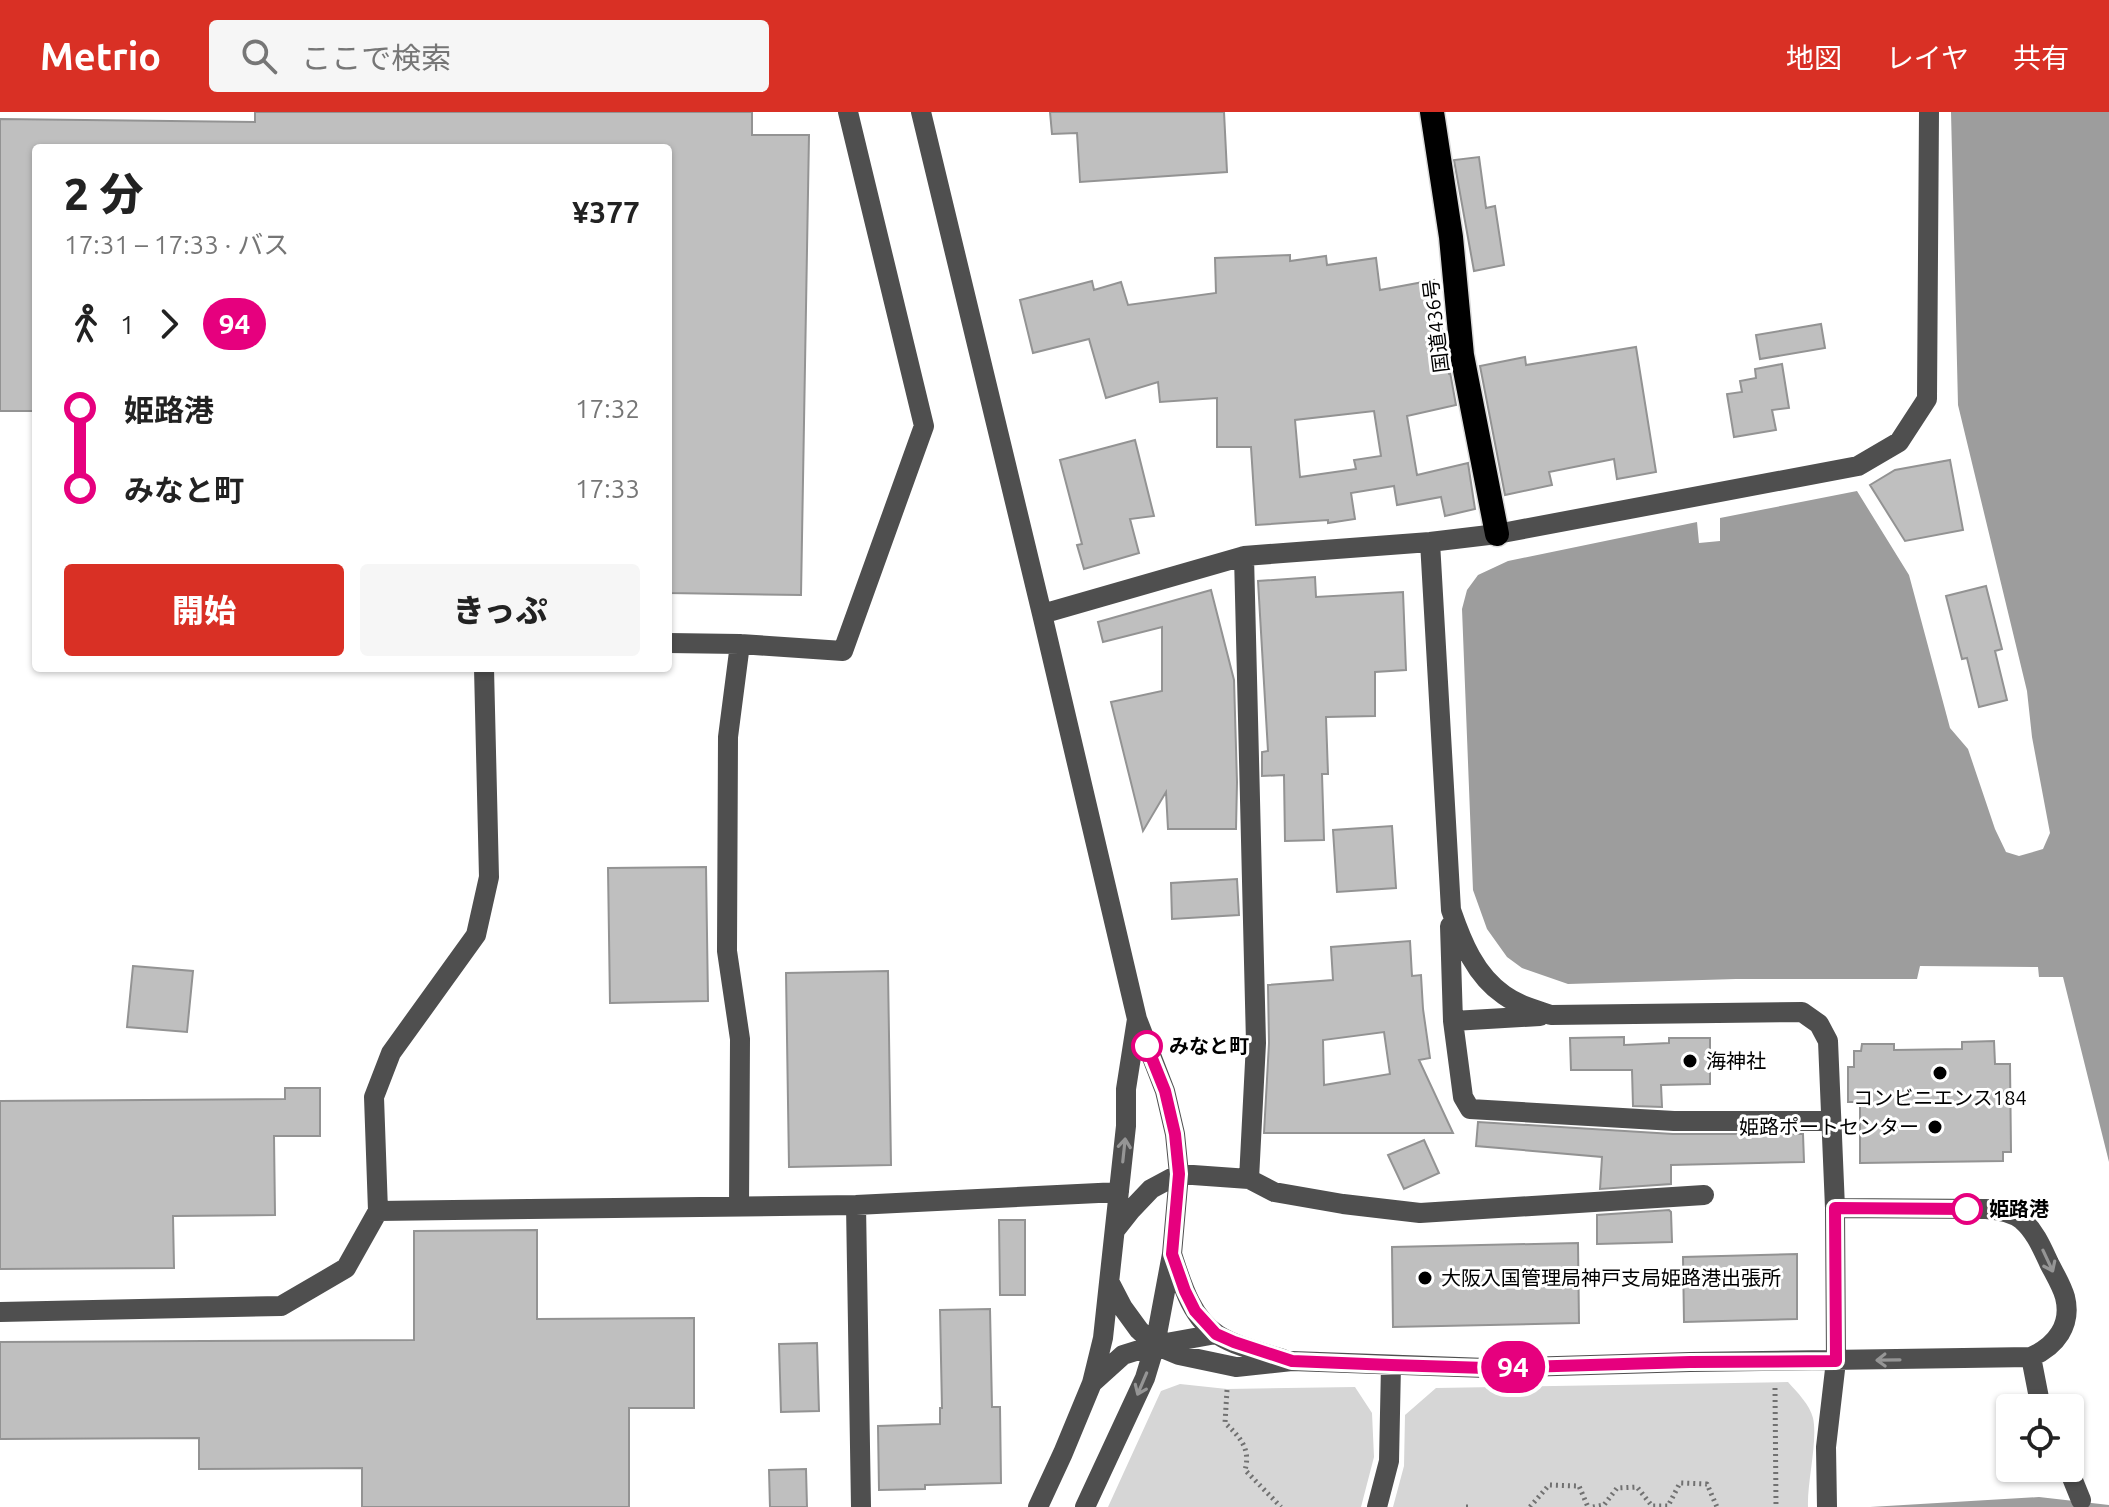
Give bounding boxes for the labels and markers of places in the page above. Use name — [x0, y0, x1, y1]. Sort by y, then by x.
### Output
marker: みなと町 — [1132, 1031, 1162, 1061]
place label: みなと町 — [1169, 1034, 1249, 1057]
place label: 海神社 — [1706, 1049, 1766, 1072]
marker: 海神社 — [1681, 1052, 1699, 1070]
marker: コンビニエンス184 — [1931, 1064, 1949, 1082]
place label: コンビニエンス184 — [1853, 1086, 2027, 1109]
place label: 姫路ポートセンター — [1739, 1115, 1919, 1138]
marker: 姫路ポートセンター — [1926, 1118, 1944, 1136]
marker: 姫路港 — [1952, 1194, 1982, 1224]
place label: 姫路港 — [1989, 1197, 2049, 1220]
place label: 大阪入国管理局神戸支局姫路港出張所 — [1441, 1266, 1781, 1289]
marker: 大阪入国管理局神戸支局姫路港出張所 — [1416, 1269, 1434, 1287]

